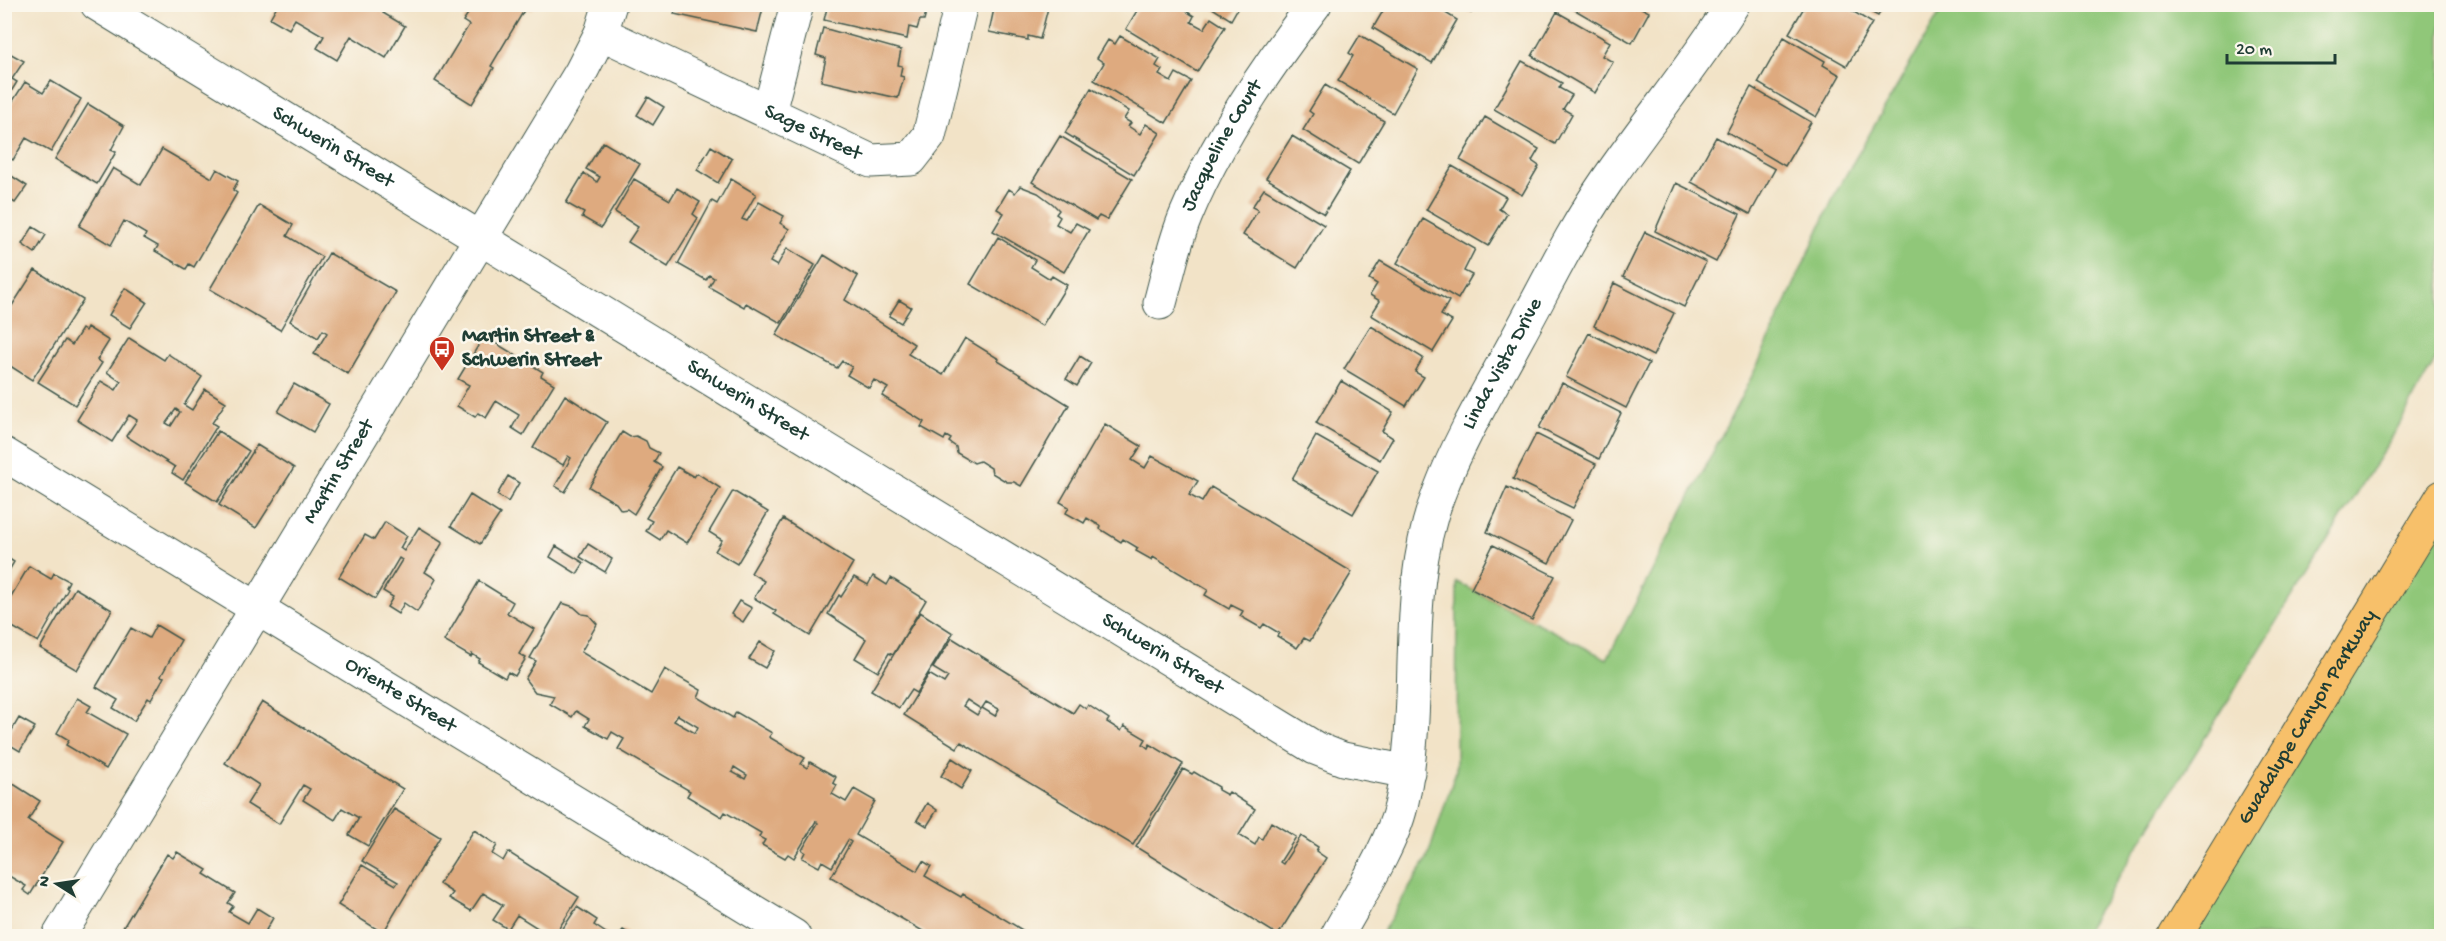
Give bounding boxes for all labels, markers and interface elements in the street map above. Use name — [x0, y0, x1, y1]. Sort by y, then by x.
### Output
scale bar — [2227, 27, 2335, 65]
text: 20 m — [2236, 40, 2272, 61]
street label: Jacqueline Court — [1176, 73, 1270, 215]
street label: Sage Street — [760, 99, 868, 168]
street label: Schwerin Street — [267, 101, 400, 196]
street label: Linda Vista Drive — [1457, 293, 1549, 434]
place label: Martin Street & Schwerin Street — [462, 325, 603, 374]
bus stop icon: Martin Street & Schwerin Street — [427, 334, 457, 372]
street label: Schwerin Street — [682, 355, 815, 449]
street label: Martin Street — [298, 413, 382, 529]
street label: Guadalupe Canyon Parkway — [2233, 605, 2383, 829]
street label: Schwerin Street — [1096, 608, 1230, 703]
street label: Oriente Street — [340, 652, 462, 740]
north arrow — [27, 854, 87, 914]
text: N — [35, 874, 56, 889]

